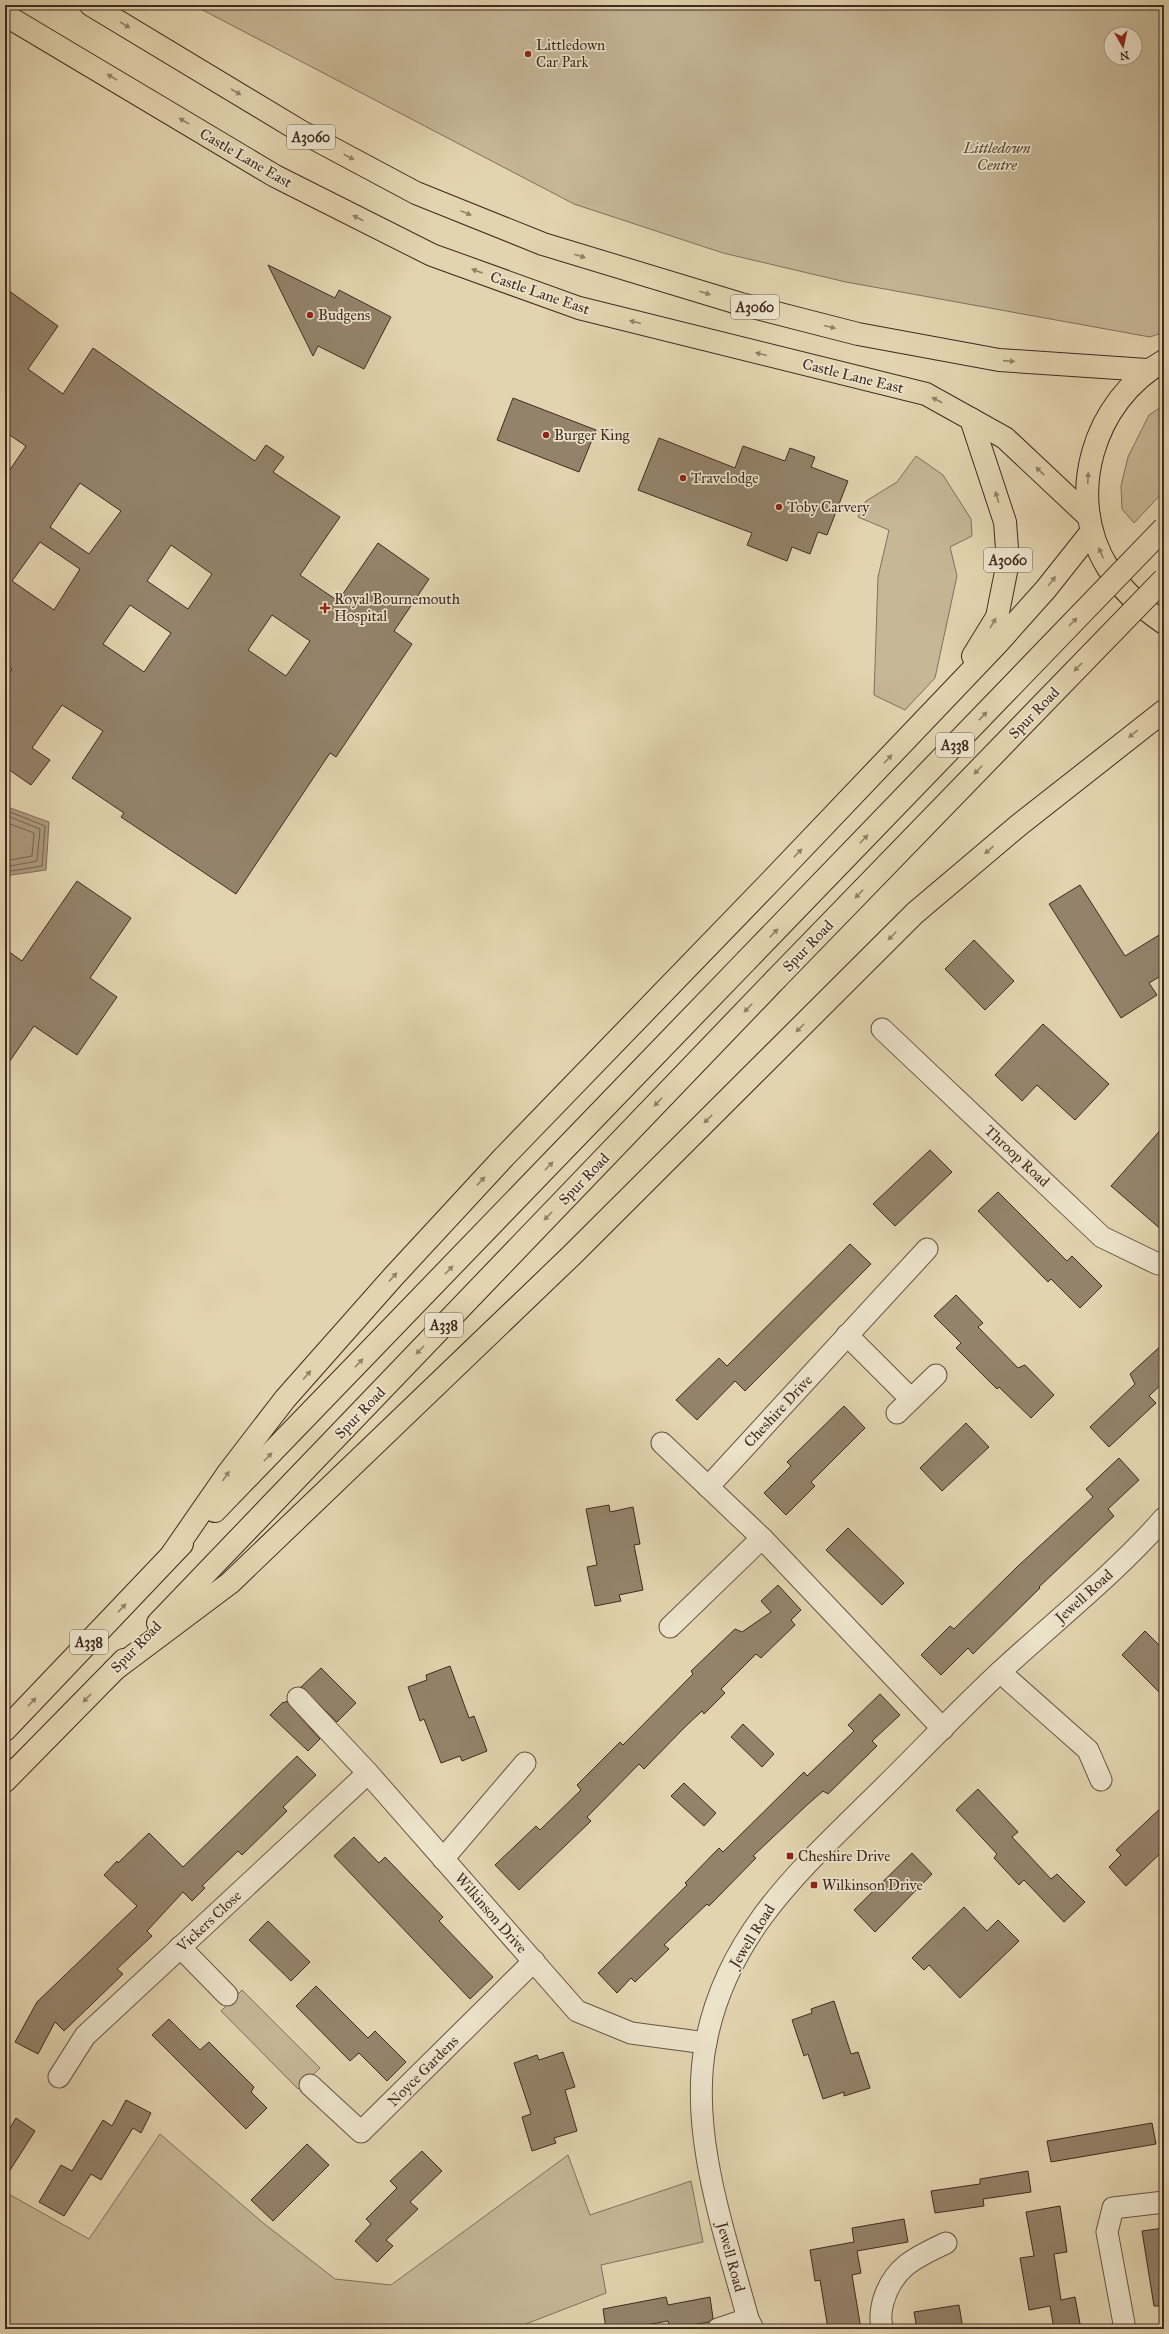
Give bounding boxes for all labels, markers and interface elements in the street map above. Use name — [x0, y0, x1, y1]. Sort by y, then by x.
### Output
one-way arrow — [119, 22, 131, 29]
north arrow — [1103, 26, 1143, 66]
place label: Littledown Car Park — [536, 36, 605, 71]
text: N — [1118, 48, 1130, 63]
marker: Littledown Car Park — [523, 49, 533, 59]
one-way arrow — [106, 74, 118, 81]
one-way arrow — [230, 89, 242, 96]
one-way arrow — [178, 118, 190, 125]
street label: Castle Lane East — [197, 124, 296, 192]
road number: A3060 — [287, 125, 335, 149]
park label: Littledown Centre — [962, 139, 1031, 174]
one-way arrow — [343, 154, 355, 160]
one-way arrow — [460, 211, 472, 217]
one-way arrow — [353, 215, 364, 221]
one-way arrow — [574, 253, 586, 259]
one-way arrow — [470, 268, 482, 274]
street label: Castle Lane East — [488, 268, 593, 319]
one-way arrow — [699, 290, 711, 296]
road number: A3060 — [731, 295, 779, 319]
place label: Budgens — [318, 306, 370, 324]
marker: Budgens — [305, 310, 315, 320]
one-way arrow — [629, 319, 642, 325]
one-way arrow — [824, 324, 836, 330]
one-way arrow — [755, 351, 767, 357]
street label: Castle Lane East — [801, 355, 906, 397]
one-way arrow — [1003, 358, 1015, 365]
one-way arrow — [931, 397, 942, 404]
place label: Burger King — [554, 426, 631, 444]
marker: Burger King — [541, 430, 551, 440]
one-way arrow — [1035, 466, 1045, 475]
place label: Travelodge — [691, 469, 758, 487]
one-way arrow — [1085, 472, 1092, 484]
marker: Travelodge — [678, 473, 688, 483]
one-way arrow — [994, 491, 1000, 503]
place label: Toby Carvery — [787, 498, 870, 516]
marker: Toby Carvery — [774, 502, 784, 512]
one-way arrow — [1098, 546, 1104, 558]
road number: A3060 — [984, 548, 1032, 572]
one-way arrow — [1048, 576, 1056, 586]
place label: Royal Bournemouth Hospital — [334, 590, 461, 625]
marker: Royal Bournemouth Hospital — [319, 602, 331, 614]
one-way arrow — [989, 617, 996, 629]
one-way arrow — [1069, 617, 1078, 627]
one-way arrow — [1074, 662, 1083, 672]
street label: Spur Road — [1005, 683, 1063, 743]
one-way arrow — [978, 711, 988, 721]
one-way arrow — [1127, 730, 1138, 739]
road number: A338 — [936, 733, 974, 757]
one-way arrow — [883, 754, 893, 764]
one-way arrow — [973, 765, 983, 775]
one-way arrow — [859, 834, 869, 844]
one-way arrow — [984, 846, 995, 855]
one-way arrow — [793, 848, 803, 858]
one-way arrow — [854, 889, 863, 899]
street label: Spur Road — [779, 916, 837, 976]
one-way arrow — [769, 928, 778, 938]
one-way arrow — [887, 931, 897, 941]
one-way arrow — [743, 1003, 753, 1013]
one-way arrow — [795, 1023, 805, 1033]
one-way arrow — [653, 1097, 663, 1107]
one-way arrow — [703, 1114, 713, 1124]
street label: Throop Road — [981, 1121, 1054, 1191]
street label: Spur Road — [555, 1149, 613, 1209]
one-way arrow — [544, 1161, 554, 1171]
one-way arrow — [476, 1176, 486, 1186]
one-way arrow — [544, 1211, 553, 1221]
one-way arrow — [444, 1265, 454, 1275]
one-way arrow — [388, 1272, 397, 1282]
road number: A338 — [425, 1313, 463, 1337]
one-way arrow — [416, 1346, 425, 1355]
one-way arrow — [354, 1358, 364, 1368]
one-way arrow — [302, 1370, 311, 1379]
street label: Cheshire Drive — [740, 1371, 816, 1451]
street label: Spur Road — [331, 1383, 389, 1443]
one-way arrow — [263, 1452, 273, 1462]
one-way arrow — [222, 1471, 230, 1482]
street label: Jewell Road — [1050, 1565, 1118, 1629]
one-way arrow — [117, 1603, 127, 1613]
street label: Spur Road — [107, 1617, 165, 1677]
road number: A338 — [70, 1630, 108, 1654]
one-way arrow — [82, 1693, 92, 1703]
one-way arrow — [27, 1697, 37, 1707]
place label: Cheshire Drive — [798, 1847, 890, 1865]
marker: Cheshire Drive — [785, 1851, 795, 1861]
street label: Wilkinson Drive — [451, 1869, 531, 1957]
place label: Wilkinson Drive — [822, 1876, 923, 1894]
marker: Wilkinson Drive — [809, 1880, 819, 1890]
street label: Vickers Close — [172, 1887, 245, 1956]
street label: Jewell Road — [724, 1901, 780, 1973]
street label: Noyce Gardens — [384, 2032, 462, 2110]
street label: Jewell Road — [712, 2218, 749, 2294]

